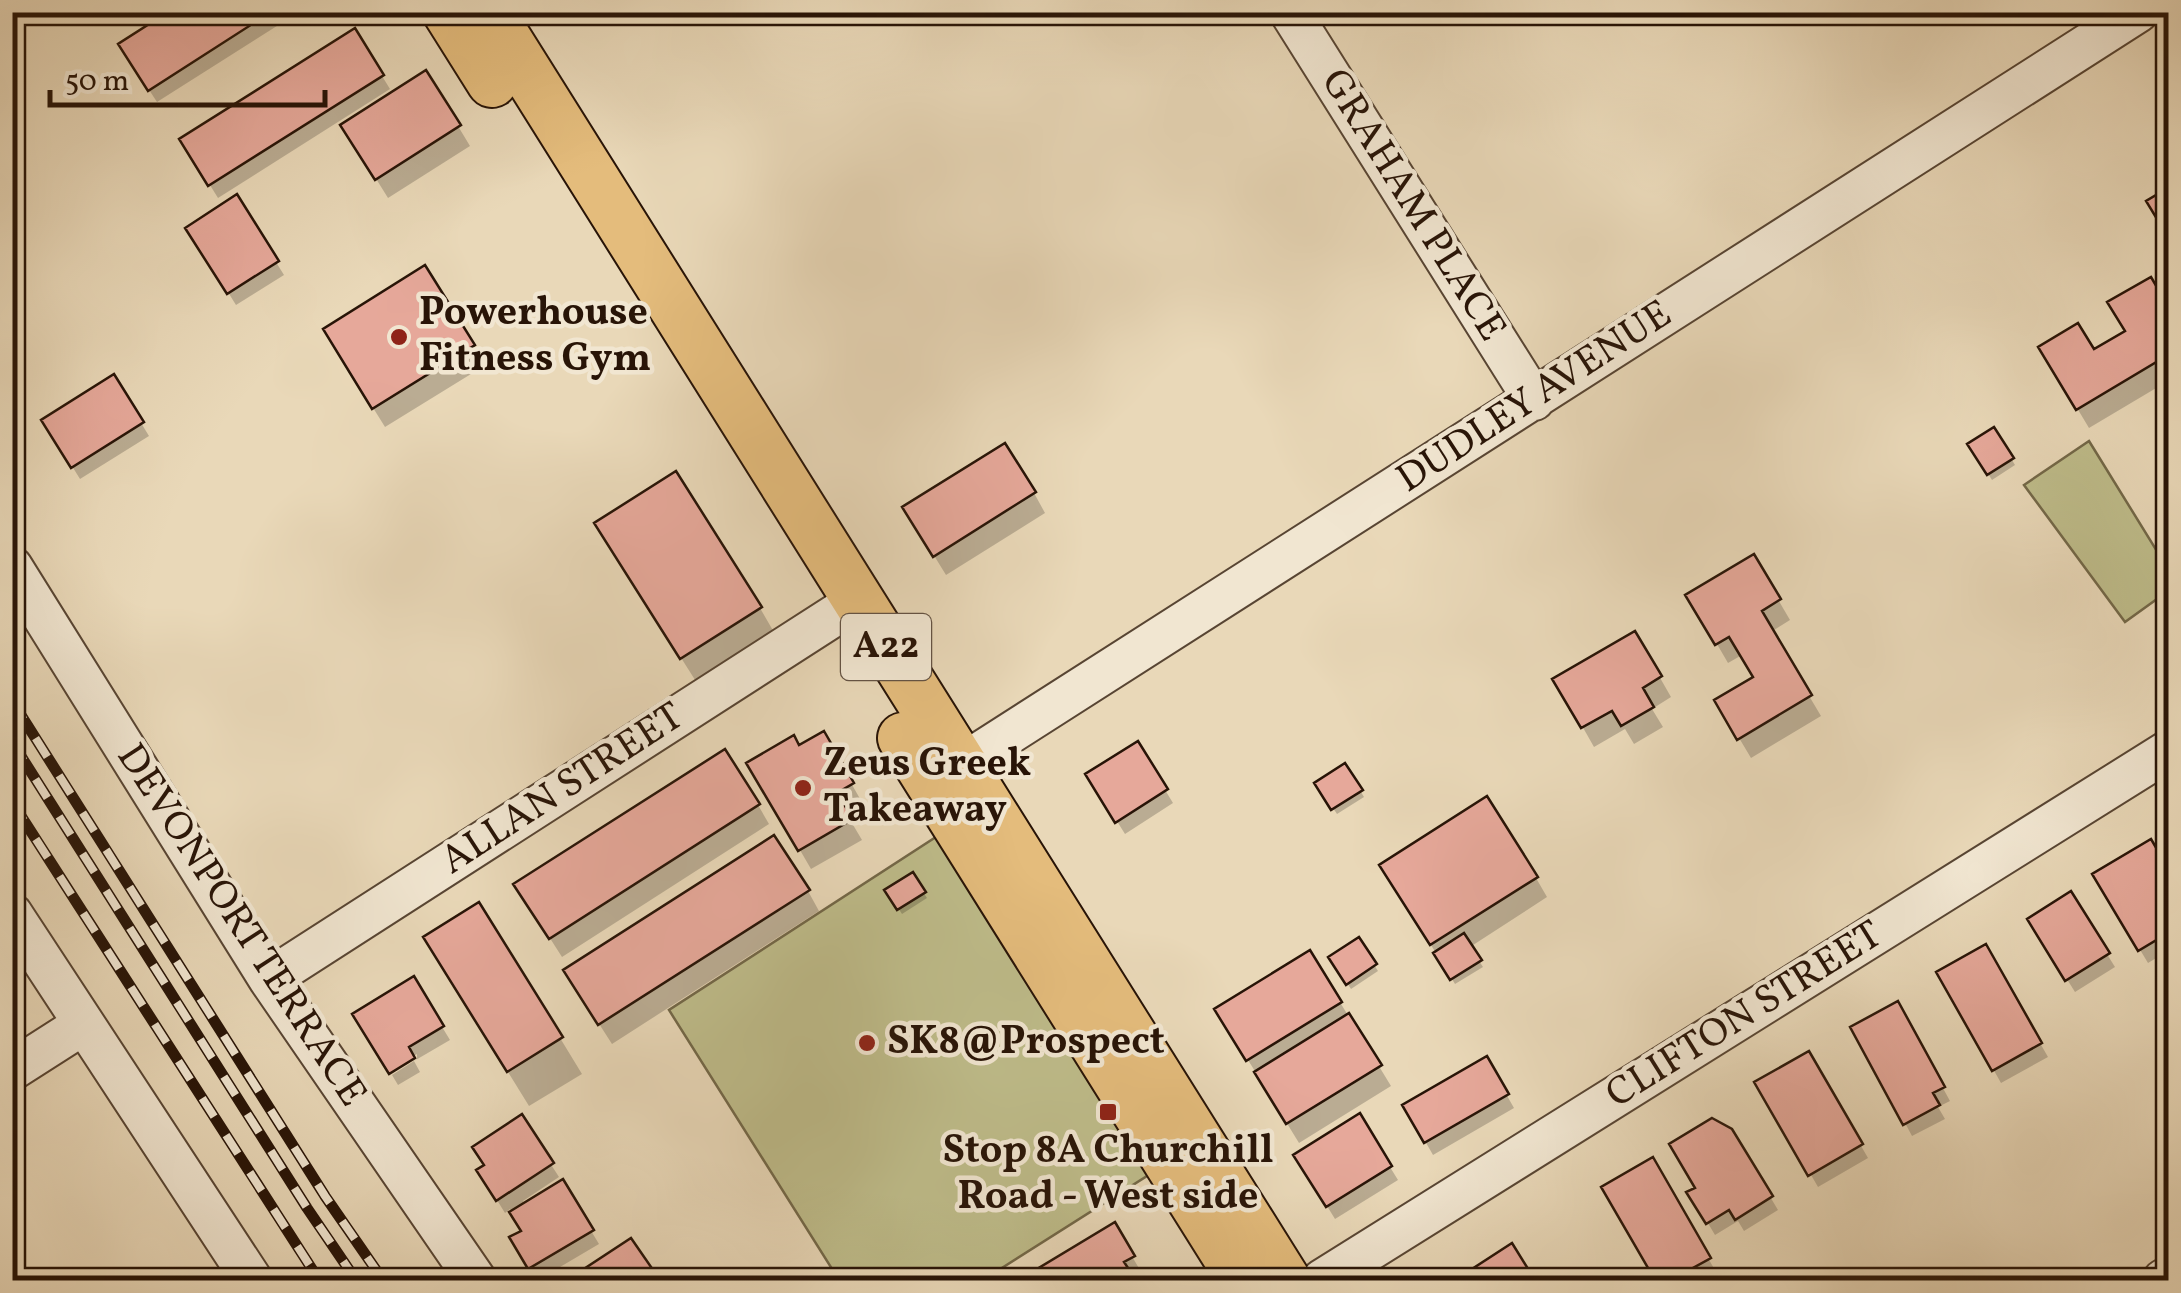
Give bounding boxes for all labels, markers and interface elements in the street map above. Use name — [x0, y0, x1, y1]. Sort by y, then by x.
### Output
scale bar — [50, 45, 325, 107]
street label: GRAHAM PLACE — [1306, 59, 1518, 353]
text: 50 m — [65, 61, 129, 103]
place label: Powerhouse Fitness Gym — [419, 286, 651, 388]
street label: DUDLEY AVENUE — [1387, 288, 1683, 508]
marker: Powerhouse Fitness Gym — [388, 326, 410, 348]
road number: A22 — [841, 614, 931, 680]
street label: ALLAN STREET — [430, 690, 696, 890]
street label: DEVONPORT TERRACE — [101, 733, 379, 1119]
place label: Zeus Greek Takeaway — [823, 737, 1031, 839]
marker: Zeus Greek Takeaway — [792, 777, 814, 799]
street label: CLIFTON STREET — [1596, 909, 1894, 1123]
place label: SK8@Prospect — [887, 1015, 1165, 1071]
marker: SK8@Prospect — [856, 1032, 878, 1054]
marker: Stop 8A Churchill Road - West side — [1097, 1101, 1119, 1123]
place label: Stop 8A Churchill Road - West side — [942, 1124, 1274, 1226]

